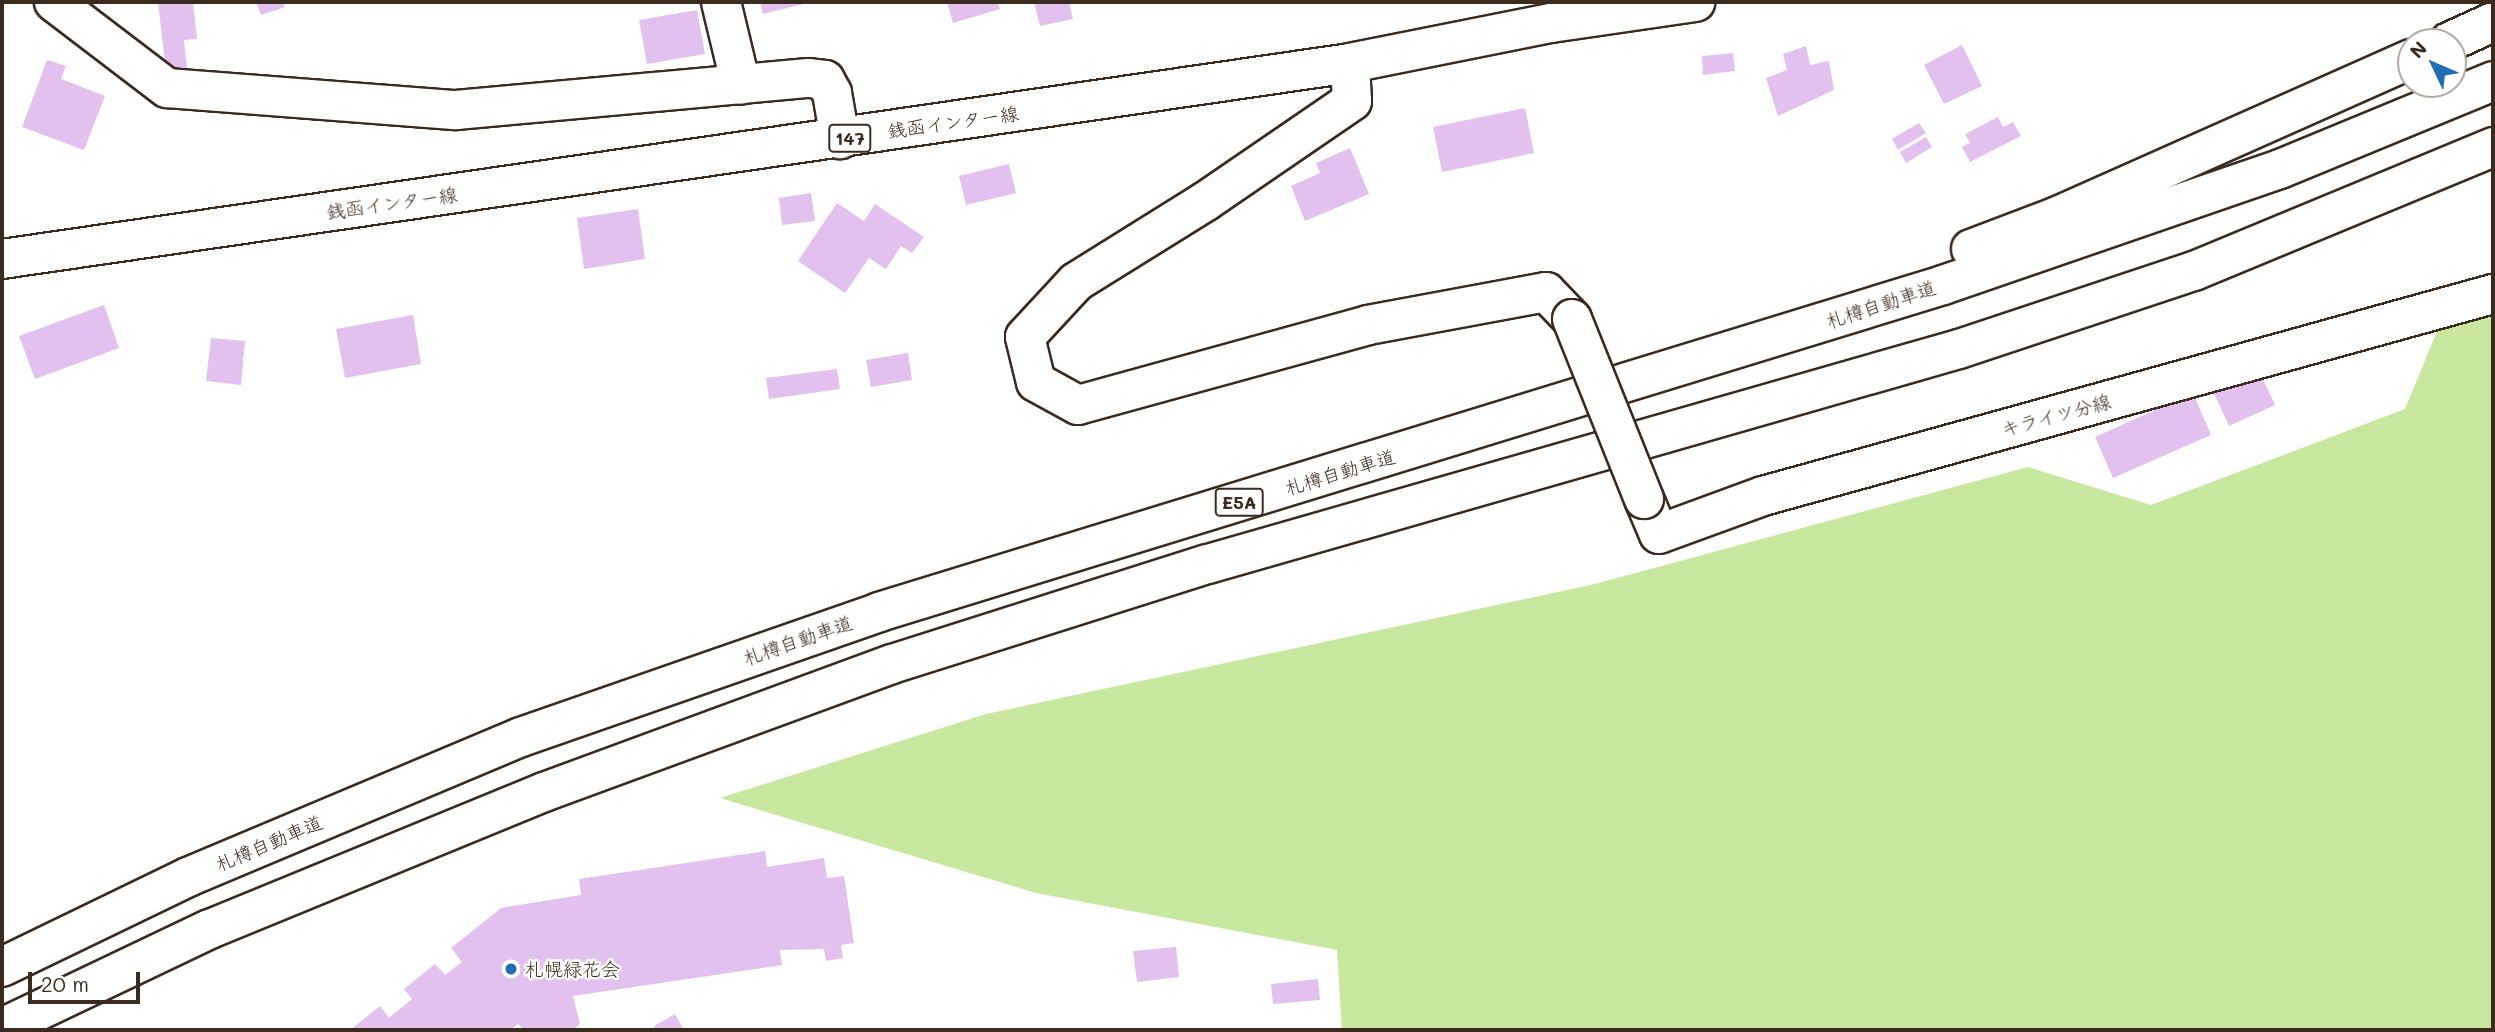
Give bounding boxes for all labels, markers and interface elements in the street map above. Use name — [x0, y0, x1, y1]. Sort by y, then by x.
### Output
north arrow — [2397, 28, 2467, 98]
text: N — [2404, 36, 2432, 63]
street label: 銭函インター線 — [886, 101, 1020, 143]
road number: 147 — [827, 124, 873, 153]
street label: 銭函インター線 — [325, 182, 459, 224]
street label: 札樽自動車道 — [1823, 276, 1939, 332]
street label: キライツ分線 — [1998, 389, 2114, 441]
street label: 札樽自動車道 — [1282, 444, 1398, 500]
road number: E5A — [1214, 488, 1264, 516]
street label: 札樽自動車道 — [740, 611, 856, 669]
street label: 札樽自動車道 — [212, 810, 326, 876]
scale bar — [32, 958, 144, 1002]
place label: 札幌緑花会 — [525, 958, 620, 980]
marker: 札幌緑花会 — [503, 961, 519, 977]
text: 20 m — [41, 970, 89, 997]

